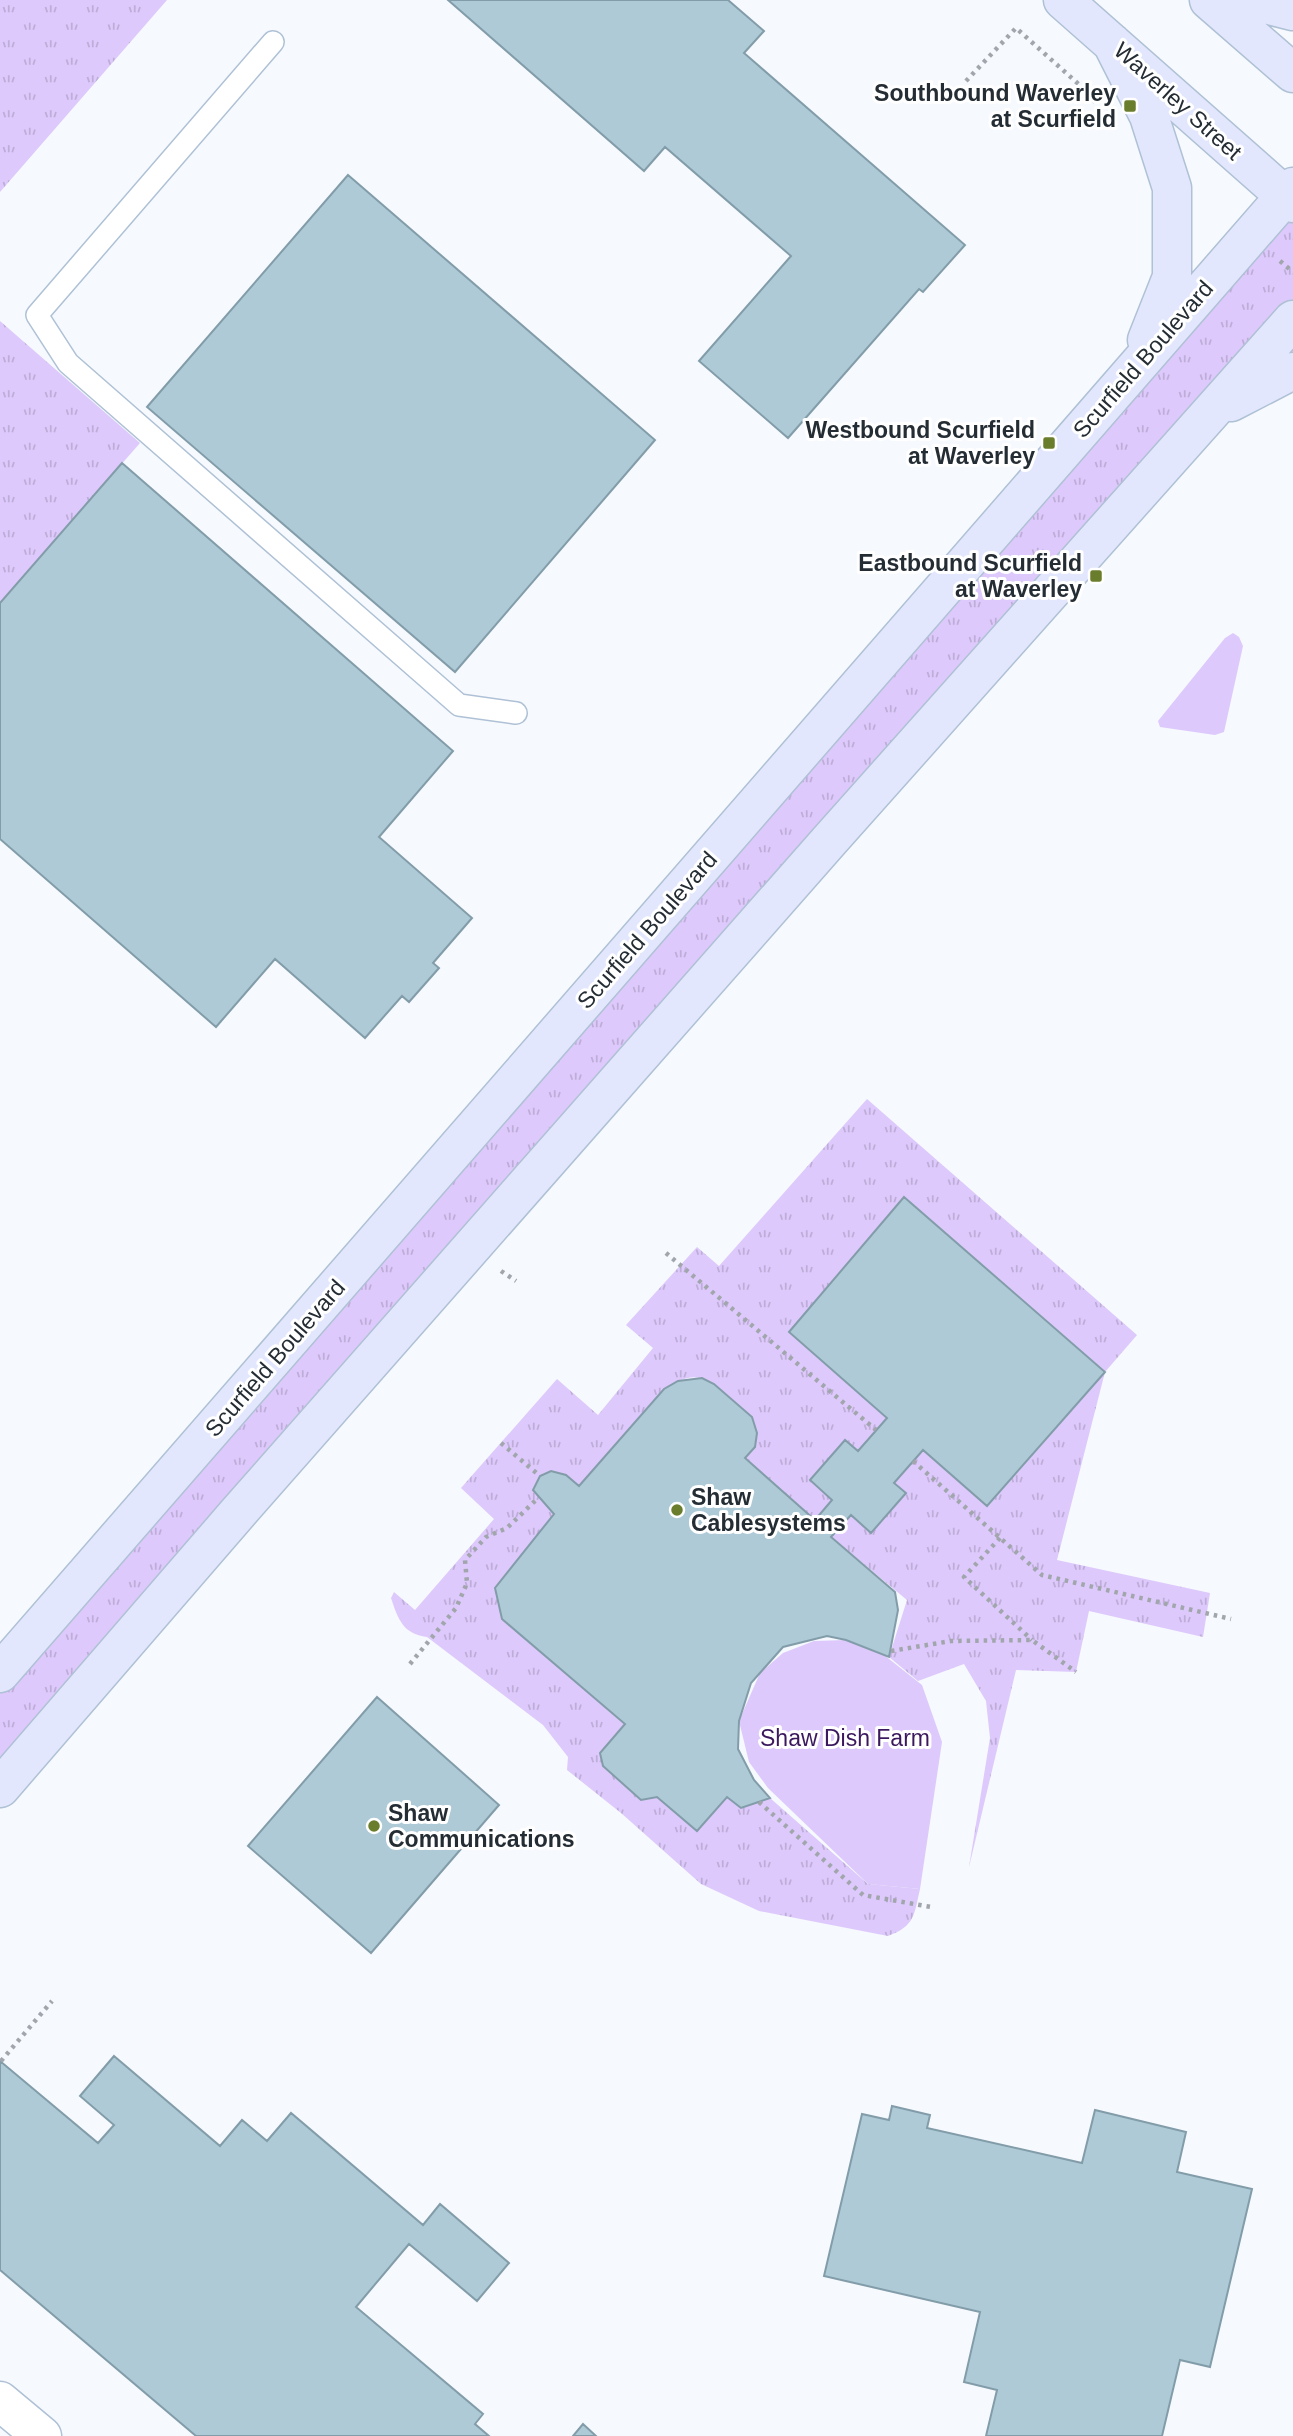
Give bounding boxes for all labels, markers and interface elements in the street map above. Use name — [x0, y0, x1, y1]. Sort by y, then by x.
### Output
street label: Waverley Street — [1109, 37, 1248, 166]
place label: Southbound Waverley at Scurfield — [874, 80, 1116, 132]
marker: Southbound Waverley at Scurfield — [1122, 98, 1138, 114]
street label: Scurfield Boulevard — [1068, 275, 1218, 443]
place label: Westbound Scurfield at Waverley — [805, 417, 1035, 469]
marker: Westbound Scurfield at Waverley — [1041, 435, 1057, 451]
place label: Eastbound Scurfield at Waverley — [858, 550, 1082, 602]
marker: Eastbound Scurfield at Waverley — [1088, 568, 1104, 584]
street label: Scurfield Boulevard — [572, 846, 722, 1014]
street label: Scurfield Boulevard — [200, 1274, 350, 1442]
place label: Shaw Cablesystems — [691, 1484, 846, 1536]
marker: Shaw Cablesystems — [669, 1502, 685, 1518]
park label: Shaw Dish Farm — [760, 1725, 930, 1751]
place label: Shaw Communications — [388, 1800, 575, 1852]
marker: Shaw Communications — [366, 1818, 382, 1834]

